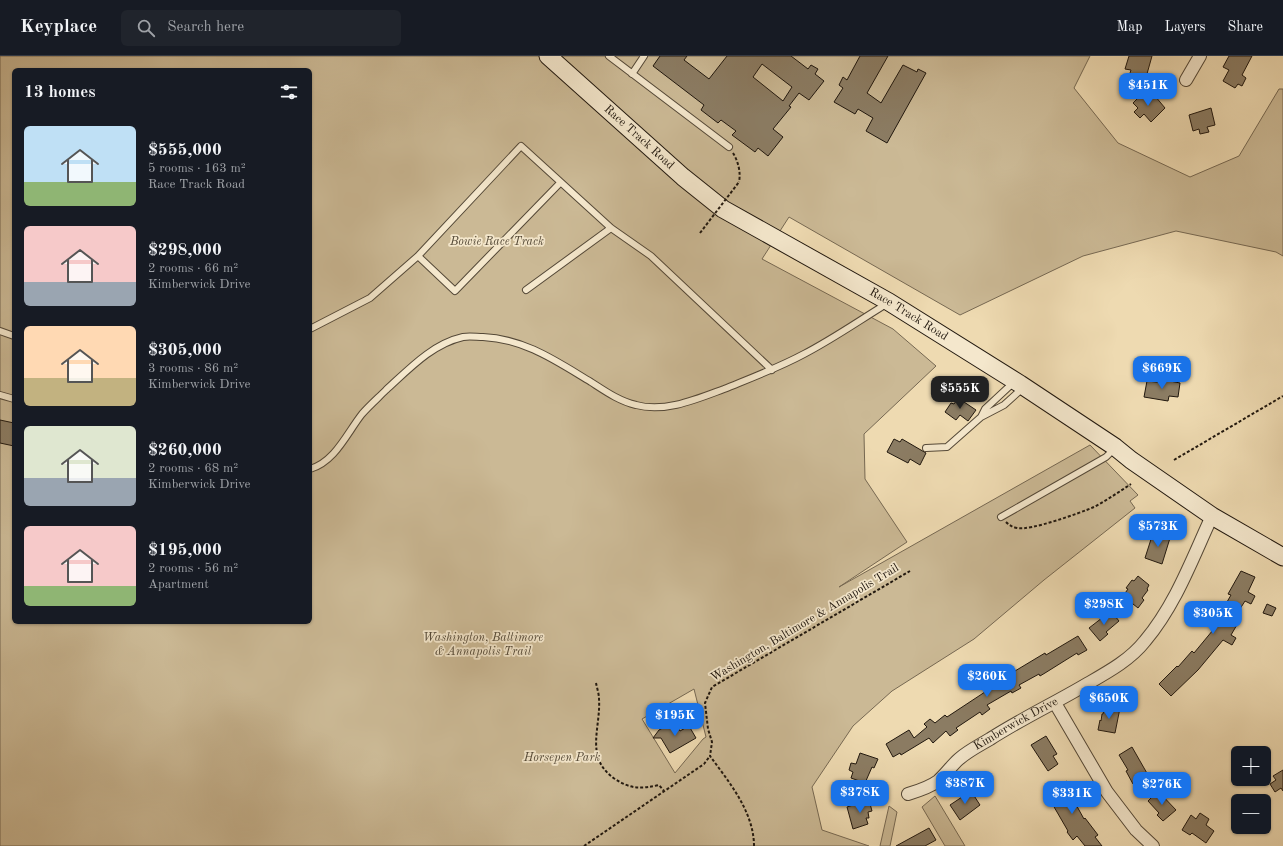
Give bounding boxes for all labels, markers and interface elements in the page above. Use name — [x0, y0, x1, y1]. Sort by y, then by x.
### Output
search box — [121, 10, 401, 46]
icon: search — [135, 17, 157, 39]
text: Keyplace — [20, 18, 97, 37]
text: Search here — [167, 20, 244, 35]
text: Map — [1117, 20, 1143, 34]
text: Layers — [1165, 20, 1206, 34]
text: Share — [1228, 20, 1263, 34]
pin: $451K — [1120, 73, 1176, 107]
text: $451K — [1128, 79, 1168, 92]
icon: filters — [278, 81, 300, 103]
text: 13 homes — [24, 84, 96, 101]
street label: Race Track Road — [601, 103, 676, 172]
icon: home — [56, 142, 104, 190]
text: $555,000 — [148, 142, 222, 159]
text: 5 rooms · 163 m² — [148, 162, 246, 175]
text: Race Track Road — [148, 178, 245, 191]
park label: Bowie Race Track — [449, 236, 544, 248]
icon: home — [56, 242, 104, 290]
text: $298,000 — [148, 242, 222, 259]
text: 2 rooms · 66 m² — [148, 262, 238, 275]
text: Kimberwick Drive — [148, 278, 251, 291]
street label: Race Track Road — [867, 286, 950, 343]
icon: home — [56, 342, 104, 390]
text: $305,000 — [148, 342, 222, 359]
pin: $669K — [1134, 356, 1190, 390]
text: 3 rooms · 86 m² — [148, 362, 238, 375]
text: $669K — [1142, 362, 1182, 375]
pin: $555K — [932, 376, 988, 410]
text: Kimberwick Drive — [148, 378, 251, 391]
text: $555K — [940, 382, 980, 395]
icon: home — [56, 442, 104, 490]
text: $260,000 — [148, 442, 222, 459]
text: 2 rooms · 68 m² — [148, 462, 238, 475]
text: Kimberwick Drive — [148, 478, 251, 491]
pin: $573K — [1130, 514, 1186, 548]
text: $573K — [1138, 520, 1178, 533]
icon: home — [56, 542, 104, 590]
text: $195,000 — [148, 542, 222, 559]
text: 2 rooms · 56 m² — [148, 562, 238, 575]
street label: Washington, Baltimore & Annapolis Trail — [709, 562, 901, 684]
text: Apartment — [148, 578, 209, 591]
pin: $298K — [1076, 592, 1132, 626]
text: $298K — [1084, 598, 1124, 611]
pin: $305K — [1185, 601, 1241, 635]
text: $305K — [1193, 607, 1233, 620]
park label: Washington, Baltimore & Annapolis Trail — [423, 632, 543, 658]
pin: $260K — [959, 664, 1015, 698]
text: $260K — [967, 670, 1007, 683]
pin: $650K — [1081, 686, 1137, 720]
text: $650K — [1089, 692, 1129, 705]
street label: Kimberwick Drive — [972, 695, 1060, 753]
pin: $195K — [647, 703, 703, 737]
text: $195K — [655, 709, 695, 722]
map controls — [1231, 746, 1271, 834]
button: + — [1231, 746, 1271, 786]
park label: Horsepen Park — [523, 752, 600, 764]
pin: $387K — [937, 771, 993, 805]
pin: $276K — [1134, 772, 1190, 806]
text: $387K — [945, 777, 985, 790]
text: $276K — [1142, 778, 1182, 791]
pin: $378K — [832, 780, 888, 814]
pin: $331K — [1044, 781, 1100, 815]
text: $378K — [840, 786, 880, 799]
text: $331K — [1052, 787, 1092, 800]
button: − — [1231, 794, 1271, 834]

